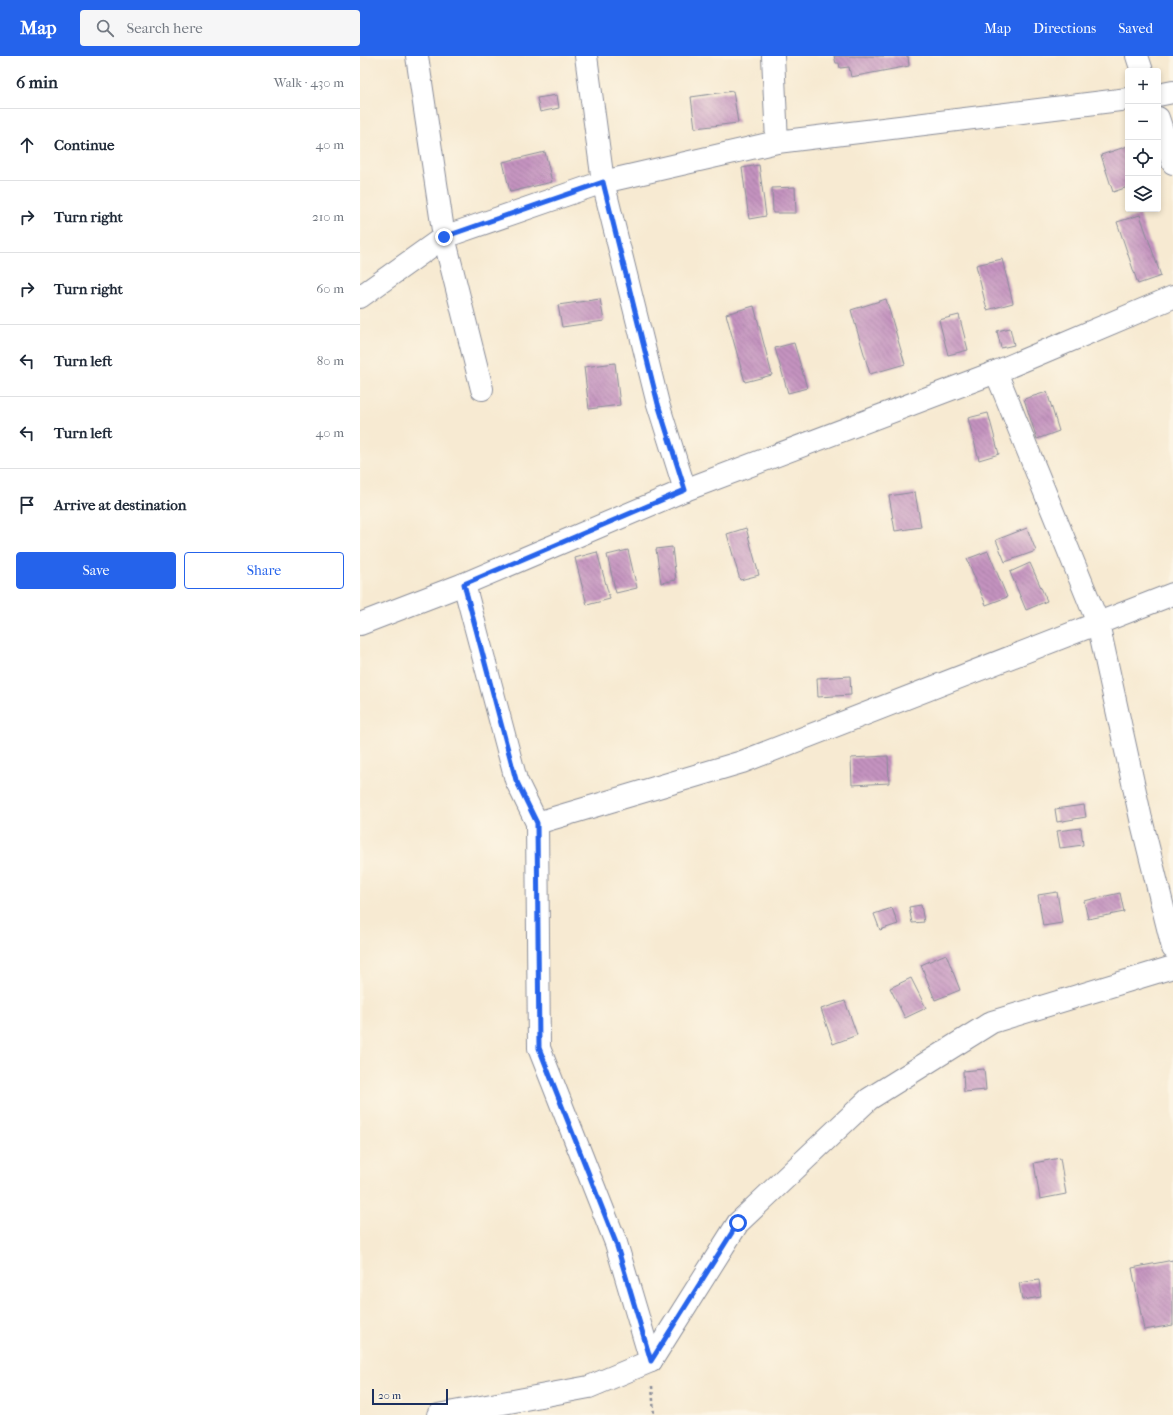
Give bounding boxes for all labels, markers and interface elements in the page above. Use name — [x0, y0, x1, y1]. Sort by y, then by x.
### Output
search box — [80, 10, 360, 46]
text: Map — [20, 17, 56, 39]
icon: search — [94, 17, 116, 39]
text: Search here — [126, 19, 203, 37]
text: Map — [984, 20, 1011, 37]
text: Directions — [1033, 20, 1096, 37]
text: Saved — [1118, 20, 1153, 37]
map controls — [1125, 68, 1161, 212]
button: + — [1125, 68, 1161, 104]
text: 6 min — [16, 72, 58, 92]
text: Walk · 430 m — [274, 75, 344, 90]
button: − — [1125, 104, 1161, 140]
icon: ahead — [16, 134, 38, 156]
text: Continue — [54, 136, 114, 154]
text: 40 m — [316, 137, 344, 152]
button: locate — [1125, 140, 1161, 176]
button: layers — [1125, 176, 1161, 212]
icon: right — [16, 206, 38, 228]
text: Turn right — [54, 208, 123, 226]
text: 210 m — [312, 209, 344, 224]
route end — [435, 228, 453, 246]
icon: right — [16, 278, 38, 300]
text: Turn right — [54, 280, 123, 298]
text: 60 m — [316, 281, 344, 296]
icon: left — [16, 350, 38, 372]
text: Turn left — [54, 352, 112, 370]
text: 80 m — [317, 353, 344, 368]
icon: left — [16, 422, 38, 444]
text: Turn left — [54, 424, 112, 442]
text: 40 m — [316, 425, 344, 440]
icon: arrive — [16, 494, 38, 516]
text: Arrive at destination — [54, 496, 186, 514]
button: Save — [16, 552, 176, 589]
button: Share — [184, 552, 344, 589]
route start — [729, 1214, 747, 1232]
scale bar — [372, 1387, 448, 1406]
text: 20 m — [378, 1389, 401, 1402]

